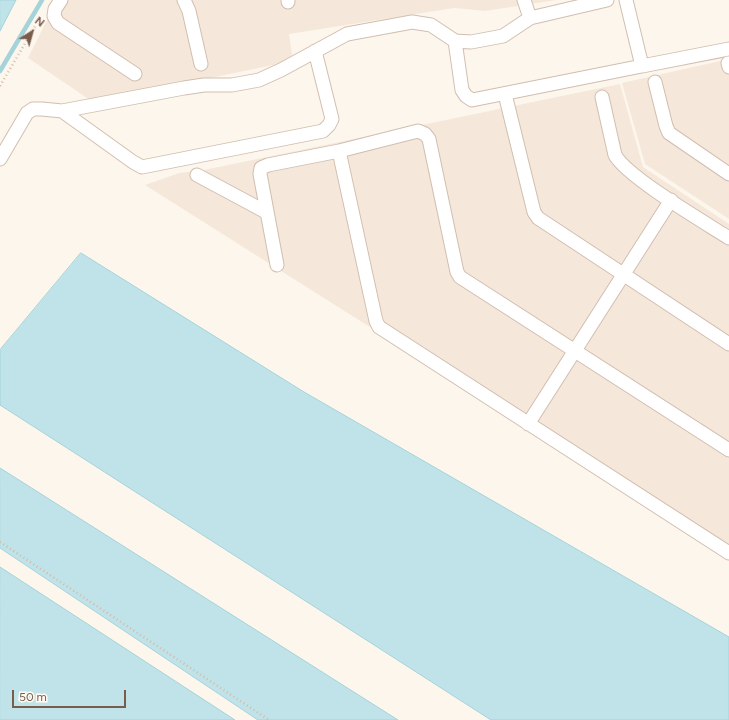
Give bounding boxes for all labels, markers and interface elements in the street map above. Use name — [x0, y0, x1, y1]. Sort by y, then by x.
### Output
north arrow — [12, 12, 52, 52]
text: N — [32, 14, 47, 30]
scale bar — [14, 682, 128, 708]
text: 50 m — [19, 690, 47, 704]

